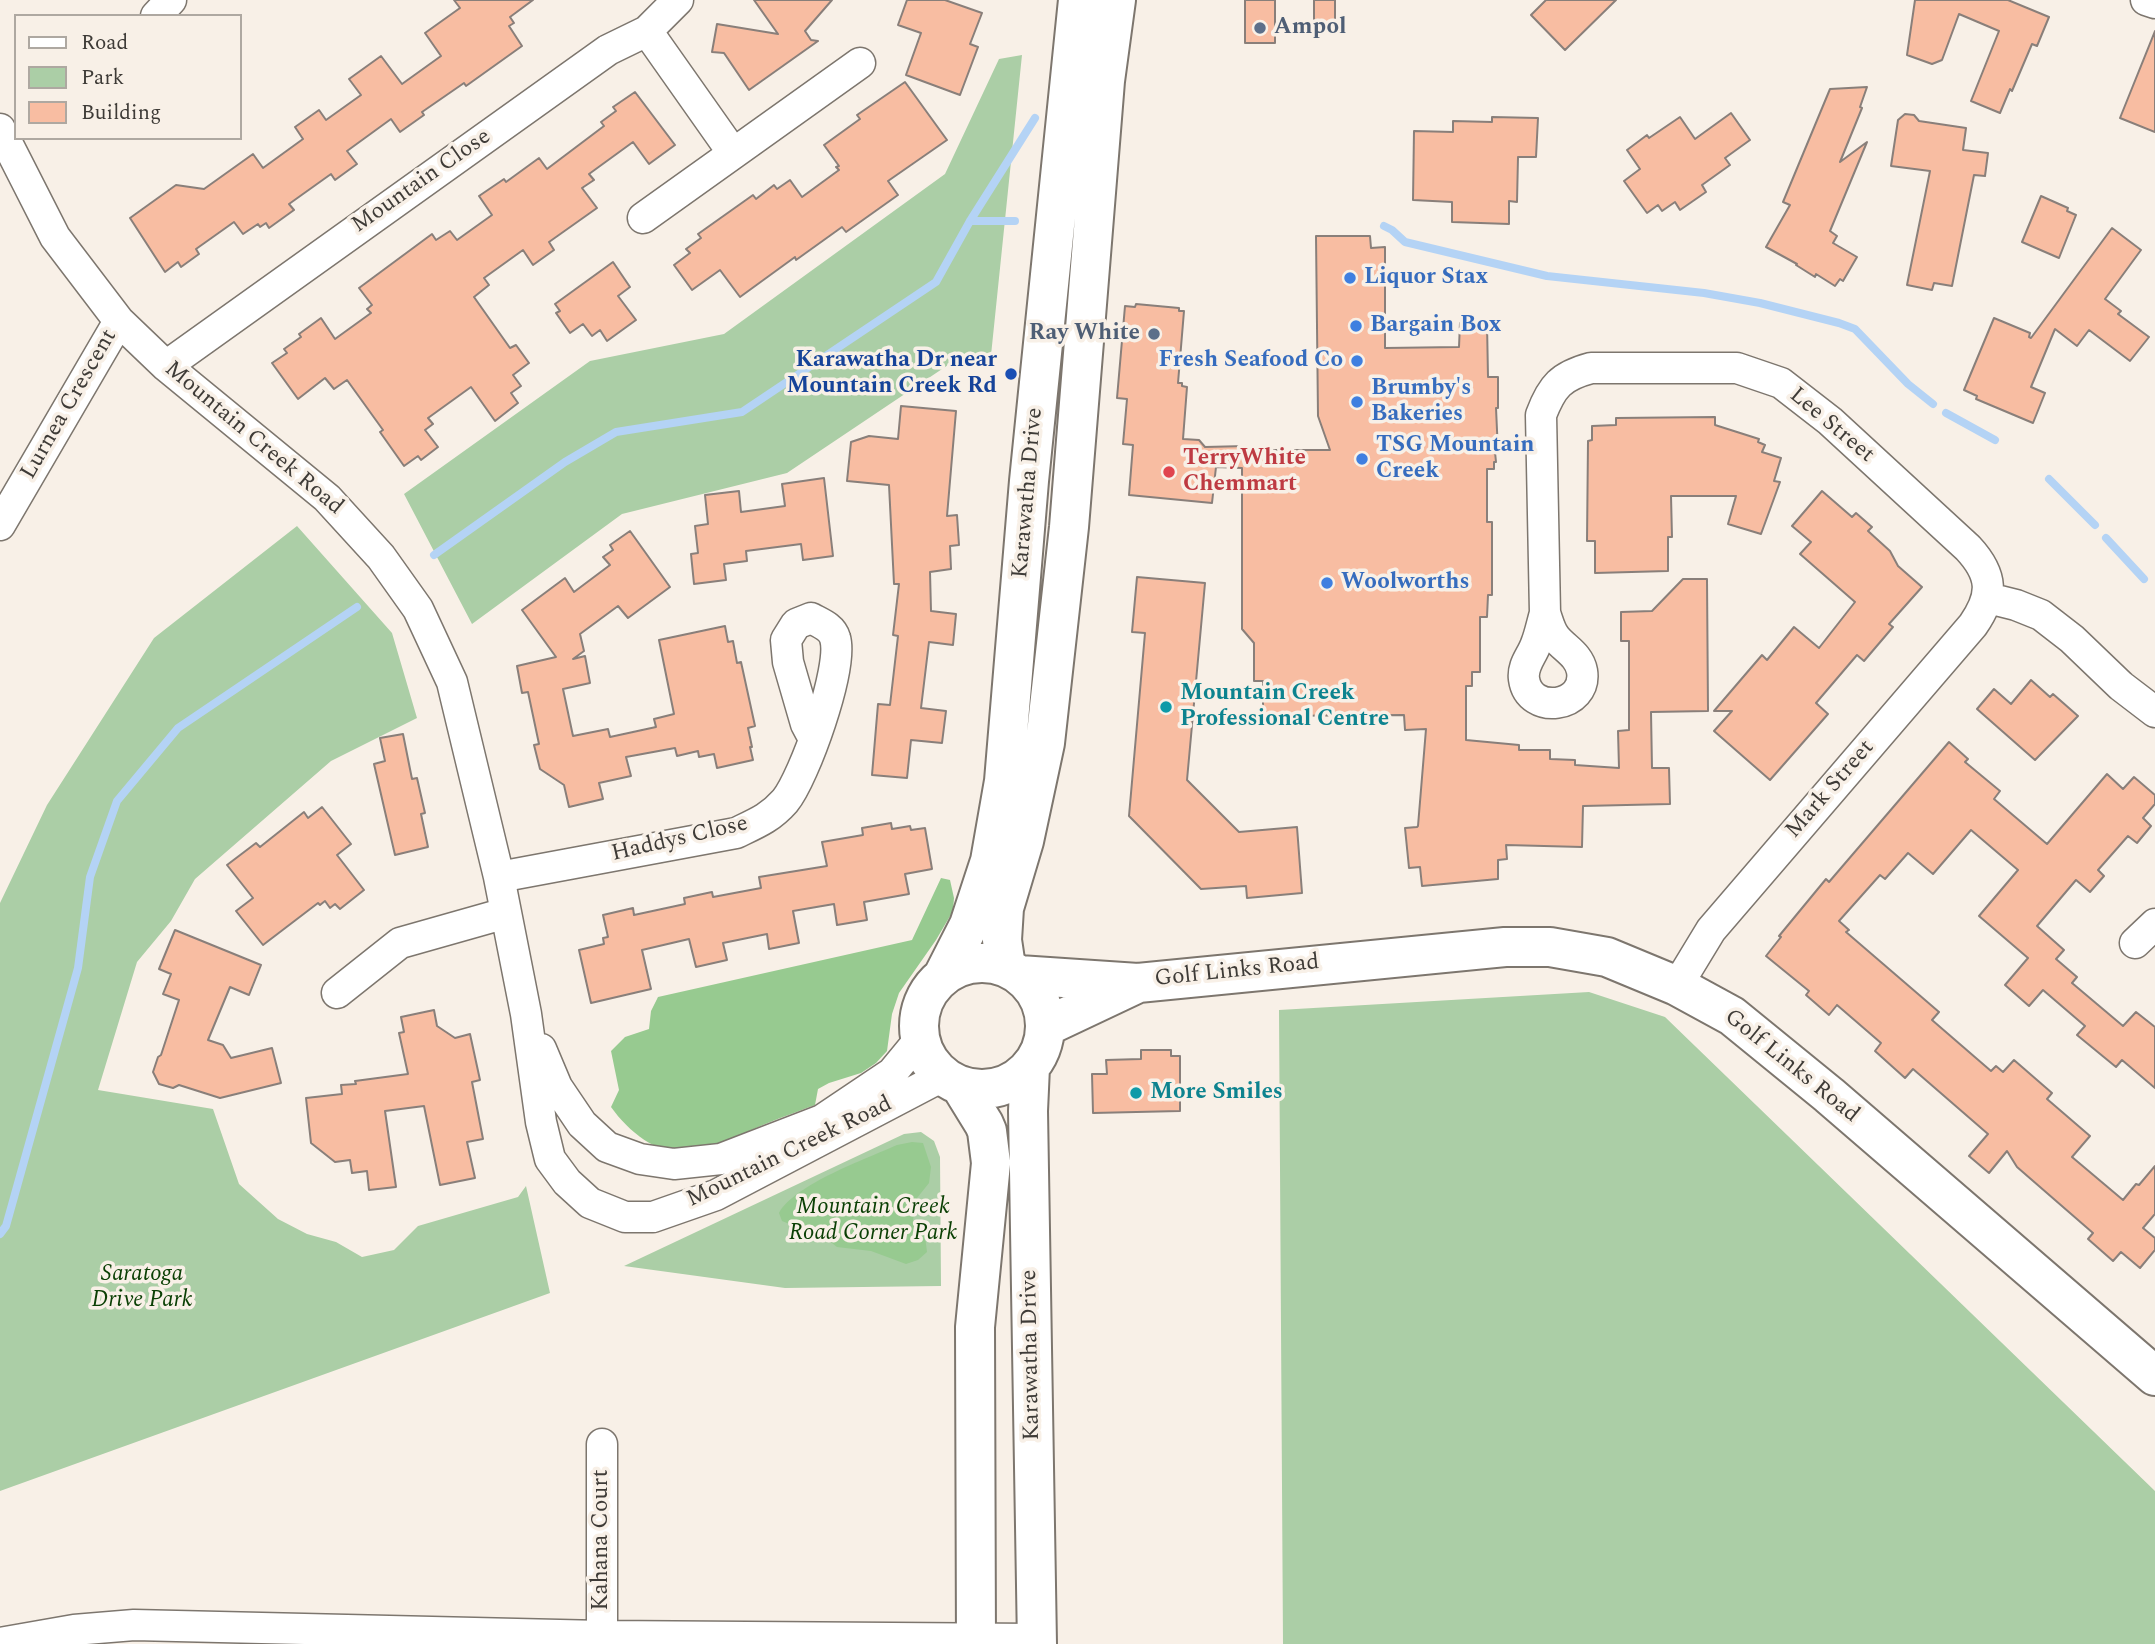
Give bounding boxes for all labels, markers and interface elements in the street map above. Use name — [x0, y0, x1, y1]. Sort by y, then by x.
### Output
legend — [14, 14, 242, 140]
place label: Ampol — [1274, 14, 1346, 42]
marker: Ampol — [1252, 20, 1268, 36]
text: Road — [81, 27, 128, 59]
text: Park — [81, 62, 124, 94]
text: Building — [81, 97, 161, 129]
street label: Mountain Close — [347, 124, 497, 240]
place label: Liquor Stax — [1364, 264, 1488, 292]
marker: Liquor Stax — [1342, 270, 1358, 286]
place label: Bargain Box — [1370, 312, 1501, 340]
marker: Bargain Box — [1348, 318, 1364, 334]
place label: Ray White — [1029, 320, 1140, 348]
street label: Lurnea Crescent — [16, 325, 124, 485]
marker: Ray White — [1146, 326, 1162, 342]
place label: Karawatha Dr near Mountain Creek Rd — [787, 347, 997, 401]
place label: Fresh Seafood Co — [1159, 347, 1343, 375]
marker: Fresh Seafood Co — [1349, 353, 1365, 369]
street label: Mountain Creek Road — [158, 356, 348, 522]
marker: Karawatha Dr near Mountain Creek Rd — [1003, 366, 1019, 382]
place label: Brumby's Bakeries — [1371, 375, 1471, 429]
street label: Lee Street — [1783, 382, 1879, 470]
marker: Brumby's Bakeries — [1349, 394, 1365, 410]
street label: Karawatha Drive — [1008, 407, 1050, 579]
place label: TSG Mountain Creek — [1376, 432, 1535, 486]
place label: TerryWhite Chemmart — [1183, 445, 1306, 499]
marker: TSG Mountain Creek — [1354, 451, 1370, 467]
marker: TerryWhite Chemmart — [1161, 464, 1177, 480]
place label: Woolworths — [1341, 569, 1469, 597]
marker: Woolworths — [1319, 575, 1335, 591]
place label: Mountain Creek Professional Centre — [1180, 680, 1389, 734]
marker: Mountain Creek Professional Centre — [1158, 699, 1174, 715]
street label: Mark Street — [1781, 735, 1881, 845]
street label: Haddys Close — [609, 811, 751, 869]
street label: Golf Links Road — [1153, 950, 1321, 994]
street label: Golf Links Road — [1718, 1004, 1864, 1130]
place label: More Smiles — [1150, 1079, 1283, 1107]
marker: More Smiles — [1128, 1085, 1144, 1101]
street label: Mountain Creek Road — [683, 1091, 897, 1215]
park label: Mountain Creek Road Corner Park — [789, 1194, 957, 1248]
park label: Saratoga Drive Park — [92, 1261, 192, 1315]
street label: Karawatha Drive — [1017, 1269, 1047, 1441]
street label: Kahana Court — [588, 1469, 616, 1611]

